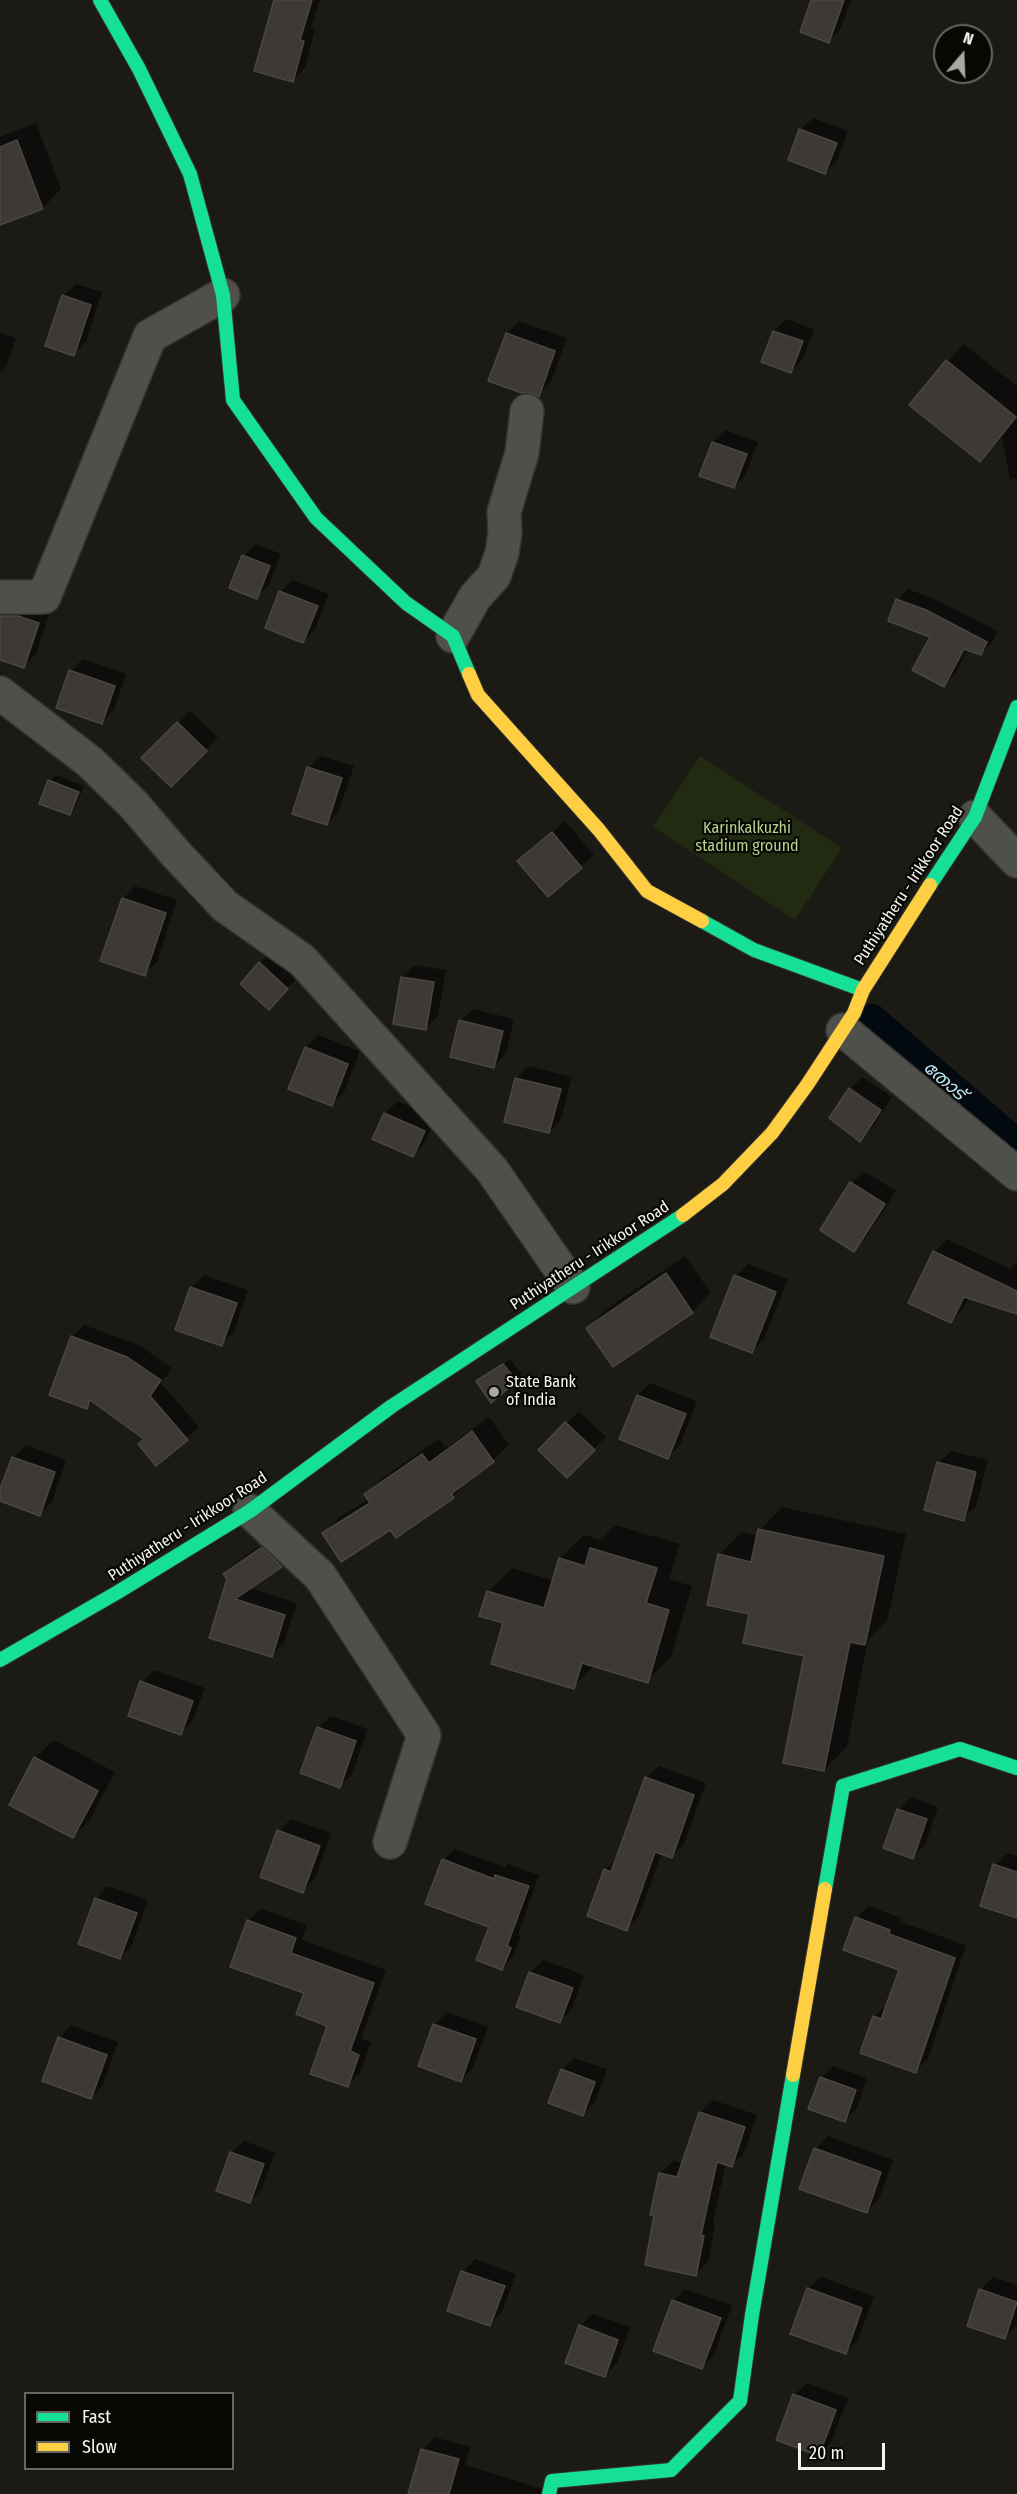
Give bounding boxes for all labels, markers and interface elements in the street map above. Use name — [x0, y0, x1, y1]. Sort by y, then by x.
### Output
north arrow — [933, 24, 993, 84]
text: N — [961, 28, 976, 49]
street label: Puthiyatheru - Irikkoor Road — [850, 803, 968, 969]
park label: Karinkalkuzhi stadium ground — [695, 819, 799, 857]
water label: തോട് — [919, 1057, 969, 1105]
street label: Puthiyatheru - Irikkoor Road — [507, 1197, 673, 1315]
place label: State Bank of India — [506, 1373, 576, 1411]
marker: State Bank of India — [487, 1385, 501, 1399]
street label: Puthiyatheru - Irikkoor Road — [105, 1468, 271, 1586]
legend — [24, 2392, 234, 2470]
text: Fast — [82, 2406, 111, 2428]
scale bar — [801, 2431, 888, 2469]
text: Slow — [82, 2436, 117, 2458]
text: 20 m — [809, 2442, 844, 2464]

